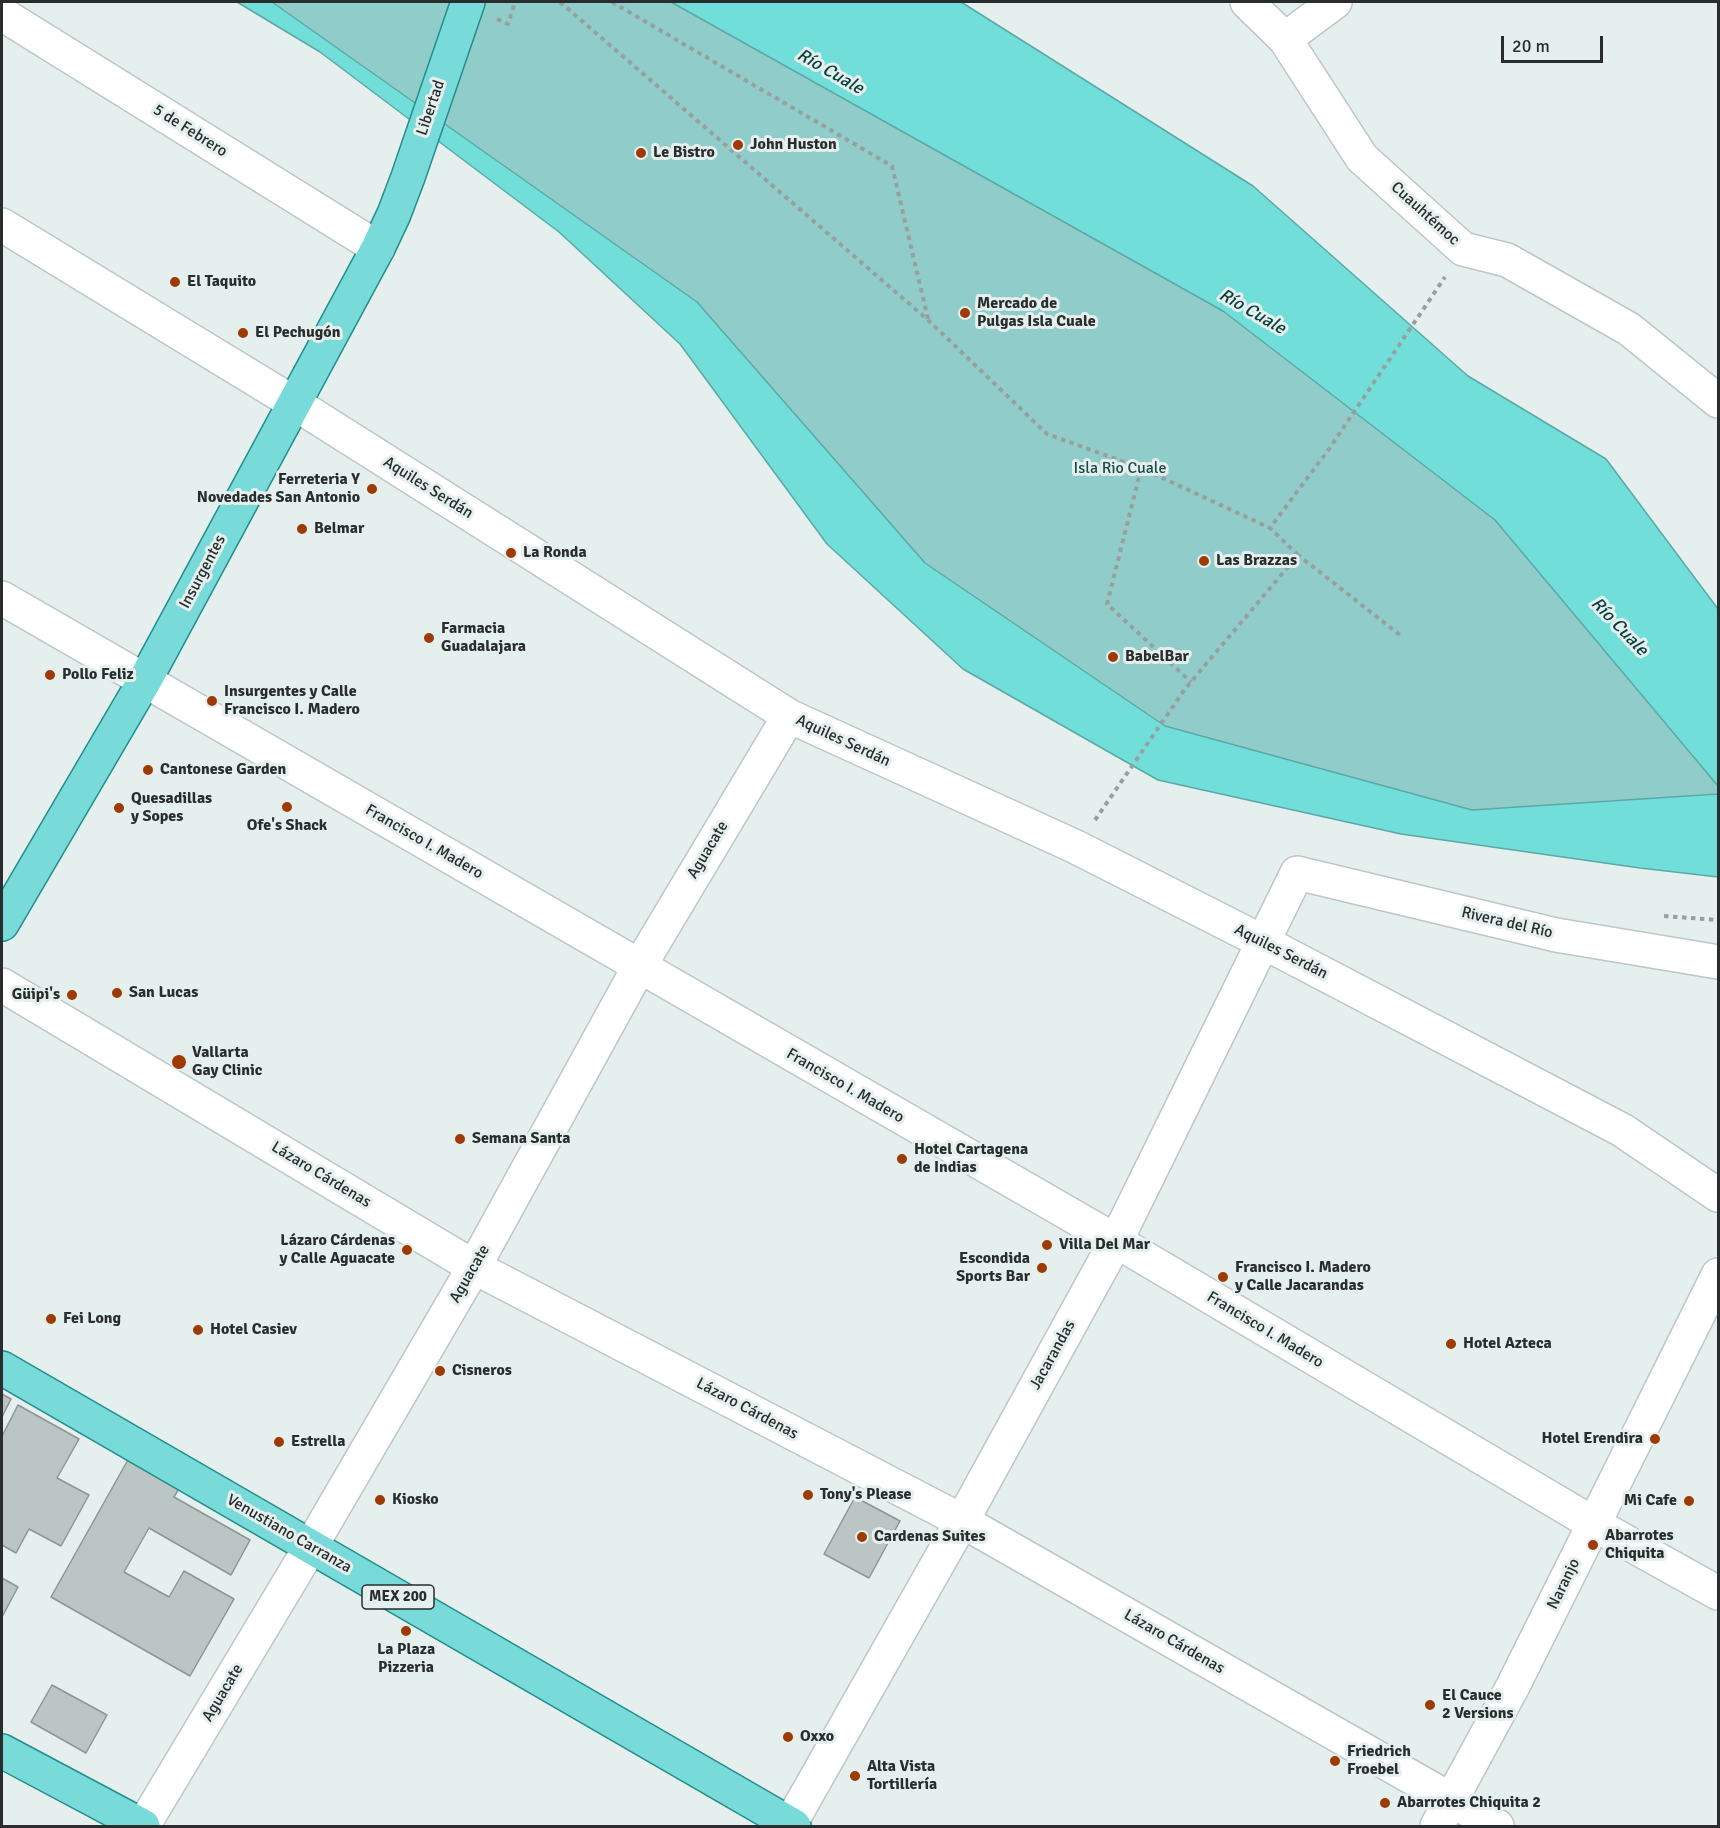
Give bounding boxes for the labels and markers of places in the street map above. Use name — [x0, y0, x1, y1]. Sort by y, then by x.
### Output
place label: John Huston — [750, 135, 837, 155]
marker: John Huston — [731, 138, 745, 152]
place label: Le Bistro — [653, 143, 715, 163]
marker: Le Bistro — [634, 146, 648, 160]
place label: El Taquito — [187, 272, 256, 292]
marker: El Taquito — [168, 275, 182, 289]
place label: Mercado de Pulgas Isla Cuale — [977, 294, 1096, 332]
marker: Mercado de Pulgas Isla Cuale — [958, 306, 972, 320]
place label: El Pechugón — [255, 323, 340, 343]
marker: El Pechugón — [236, 326, 250, 340]
place label: Ferreteria Y Novedades San Antonio — [197, 470, 360, 508]
marker: Ferreteria Y Novedades San Antonio — [365, 482, 379, 496]
place label: Belmar — [314, 519, 364, 539]
marker: Belmar — [295, 522, 309, 536]
place label: La Ronda — [523, 543, 587, 563]
marker: La Ronda — [504, 546, 518, 560]
place label: Las Brazzas — [1216, 551, 1297, 571]
marker: Las Brazzas — [1197, 554, 1211, 568]
place label: Farmacia Guadalajara — [441, 619, 526, 657]
marker: Farmacia Guadalajara — [422, 631, 436, 645]
place label: BabelBar — [1125, 647, 1189, 667]
marker: BabelBar — [1106, 650, 1120, 664]
place label: Pollo Feliz — [62, 665, 134, 685]
marker: Pollo Feliz — [43, 668, 57, 682]
place label: Insurgentes y Calle Francisco I. Madero — [224, 682, 360, 720]
marker: Insurgentes y Calle Francisco I. Madero — [205, 694, 219, 708]
place label: Cantonese Garden — [160, 760, 286, 780]
marker: Cantonese Garden — [141, 763, 155, 777]
place label: Quesadillas y Sopes — [131, 789, 212, 827]
marker: Ofe's Shack — [280, 800, 294, 814]
marker: Quesadillas y Sopes — [112, 801, 126, 815]
place label: Ofe's Shack — [247, 816, 327, 836]
place label: San Lucas — [129, 983, 198, 1003]
place label: Güipi's — [12, 985, 60, 1005]
marker: San Lucas — [110, 986, 124, 1000]
marker: Güipi's — [65, 988, 79, 1002]
place label: Vallarta Gay Clinic — [192, 1043, 262, 1081]
marker: Vallarta Gay Clinic — [170, 1053, 188, 1071]
place label: Semana Santa — [472, 1129, 571, 1149]
marker: Semana Santa — [453, 1132, 467, 1146]
place label: Hotel Cartagena de Indias — [914, 1140, 1028, 1178]
marker: Hotel Cartagena de Indias — [895, 1152, 909, 1166]
place label: Lázaro Cárdenas y Calle Aguacate — [279, 1231, 395, 1269]
place label: Villa Del Mar — [1059, 1235, 1150, 1255]
marker: Villa Del Mar — [1040, 1238, 1054, 1252]
marker: Lázaro Cárdenas y Calle Aguacate — [400, 1243, 414, 1257]
place label: Escondida Sports Bar — [956, 1249, 1030, 1287]
place label: Francisco I. Madero y Calle Jacarandas — [1235, 1258, 1371, 1296]
marker: Escondida Sports Bar — [1035, 1261, 1049, 1275]
marker: Francisco I. Madero y Calle Jacarandas — [1216, 1270, 1230, 1284]
place label: Fei Long — [63, 1309, 121, 1329]
marker: Fei Long — [44, 1312, 58, 1326]
place label: Hotel Casiev — [210, 1320, 297, 1340]
marker: Hotel Casiev — [191, 1323, 205, 1337]
place label: Hotel Azteca — [1463, 1334, 1552, 1354]
marker: Hotel Azteca — [1444, 1337, 1458, 1351]
place label: Cisneros — [452, 1361, 512, 1381]
marker: Cisneros — [433, 1364, 447, 1378]
place label: Hotel Erendira — [1542, 1429, 1643, 1449]
place label: Estrella — [291, 1432, 345, 1452]
marker: Hotel Erendira — [1648, 1432, 1662, 1446]
marker: Estrella — [272, 1435, 286, 1449]
place label: Tony's Please — [820, 1485, 911, 1505]
marker: Tony's Please — [801, 1488, 815, 1502]
place label: Kiosko — [392, 1490, 439, 1510]
place label: Mi Cafe — [1624, 1491, 1677, 1511]
marker: Kiosko — [373, 1493, 387, 1507]
marker: Mi Cafe — [1682, 1494, 1696, 1508]
place label: Abarrotes Chiquita — [1605, 1526, 1674, 1564]
place label: Cardenas Suites — [874, 1527, 986, 1547]
marker: Cardenas Suites — [855, 1530, 869, 1544]
marker: Abarrotes Chiquita — [1586, 1538, 1600, 1552]
marker: La Plaza Pizzeria — [399, 1624, 413, 1638]
place label: La Plaza Pizzeria — [377, 1640, 435, 1678]
place label: El Cauce 2 Versions — [1442, 1686, 1514, 1724]
marker: El Cauce 2 Versions — [1423, 1698, 1437, 1712]
place label: Oxxo — [800, 1727, 834, 1747]
marker: Oxxo — [781, 1730, 795, 1744]
place label: Friedrich Froebel — [1347, 1742, 1411, 1780]
marker: Friedrich Froebel — [1328, 1754, 1342, 1768]
place label: Alta Vista Tortillería — [867, 1757, 937, 1795]
marker: Alta Vista Tortillería — [848, 1769, 862, 1783]
place label: Abarrotes Chiquita 2 — [1397, 1793, 1541, 1813]
marker: Abarrotes Chiquita 2 — [1378, 1796, 1392, 1810]

